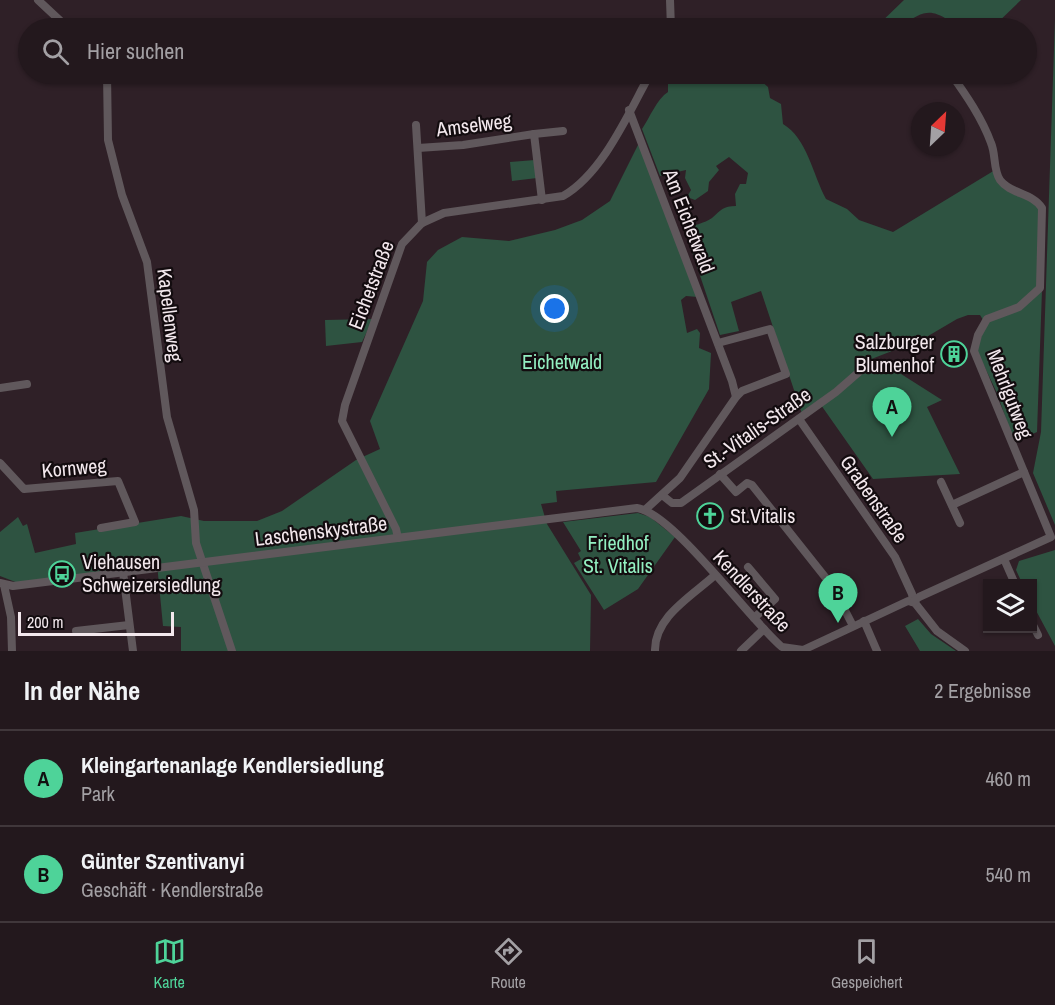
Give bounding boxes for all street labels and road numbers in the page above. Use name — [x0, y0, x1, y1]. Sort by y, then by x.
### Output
street label: Amselweg — [434, 106, 513, 143]
street label: Am Eichetwald — [657, 164, 722, 277]
street label: Eichetstraße — [341, 237, 400, 333]
street label: Kapellenweg — [151, 267, 190, 363]
street label: Mehrlgutweg — [981, 345, 1040, 442]
street label: St.-Vitalis-Straße — [698, 381, 816, 475]
street label: Grabenstraße — [834, 450, 914, 548]
street label: Kornweg — [41, 451, 107, 484]
street label: Laschenskystraße — [253, 509, 389, 552]
street label: Kendlerstraße — [707, 544, 797, 638]

